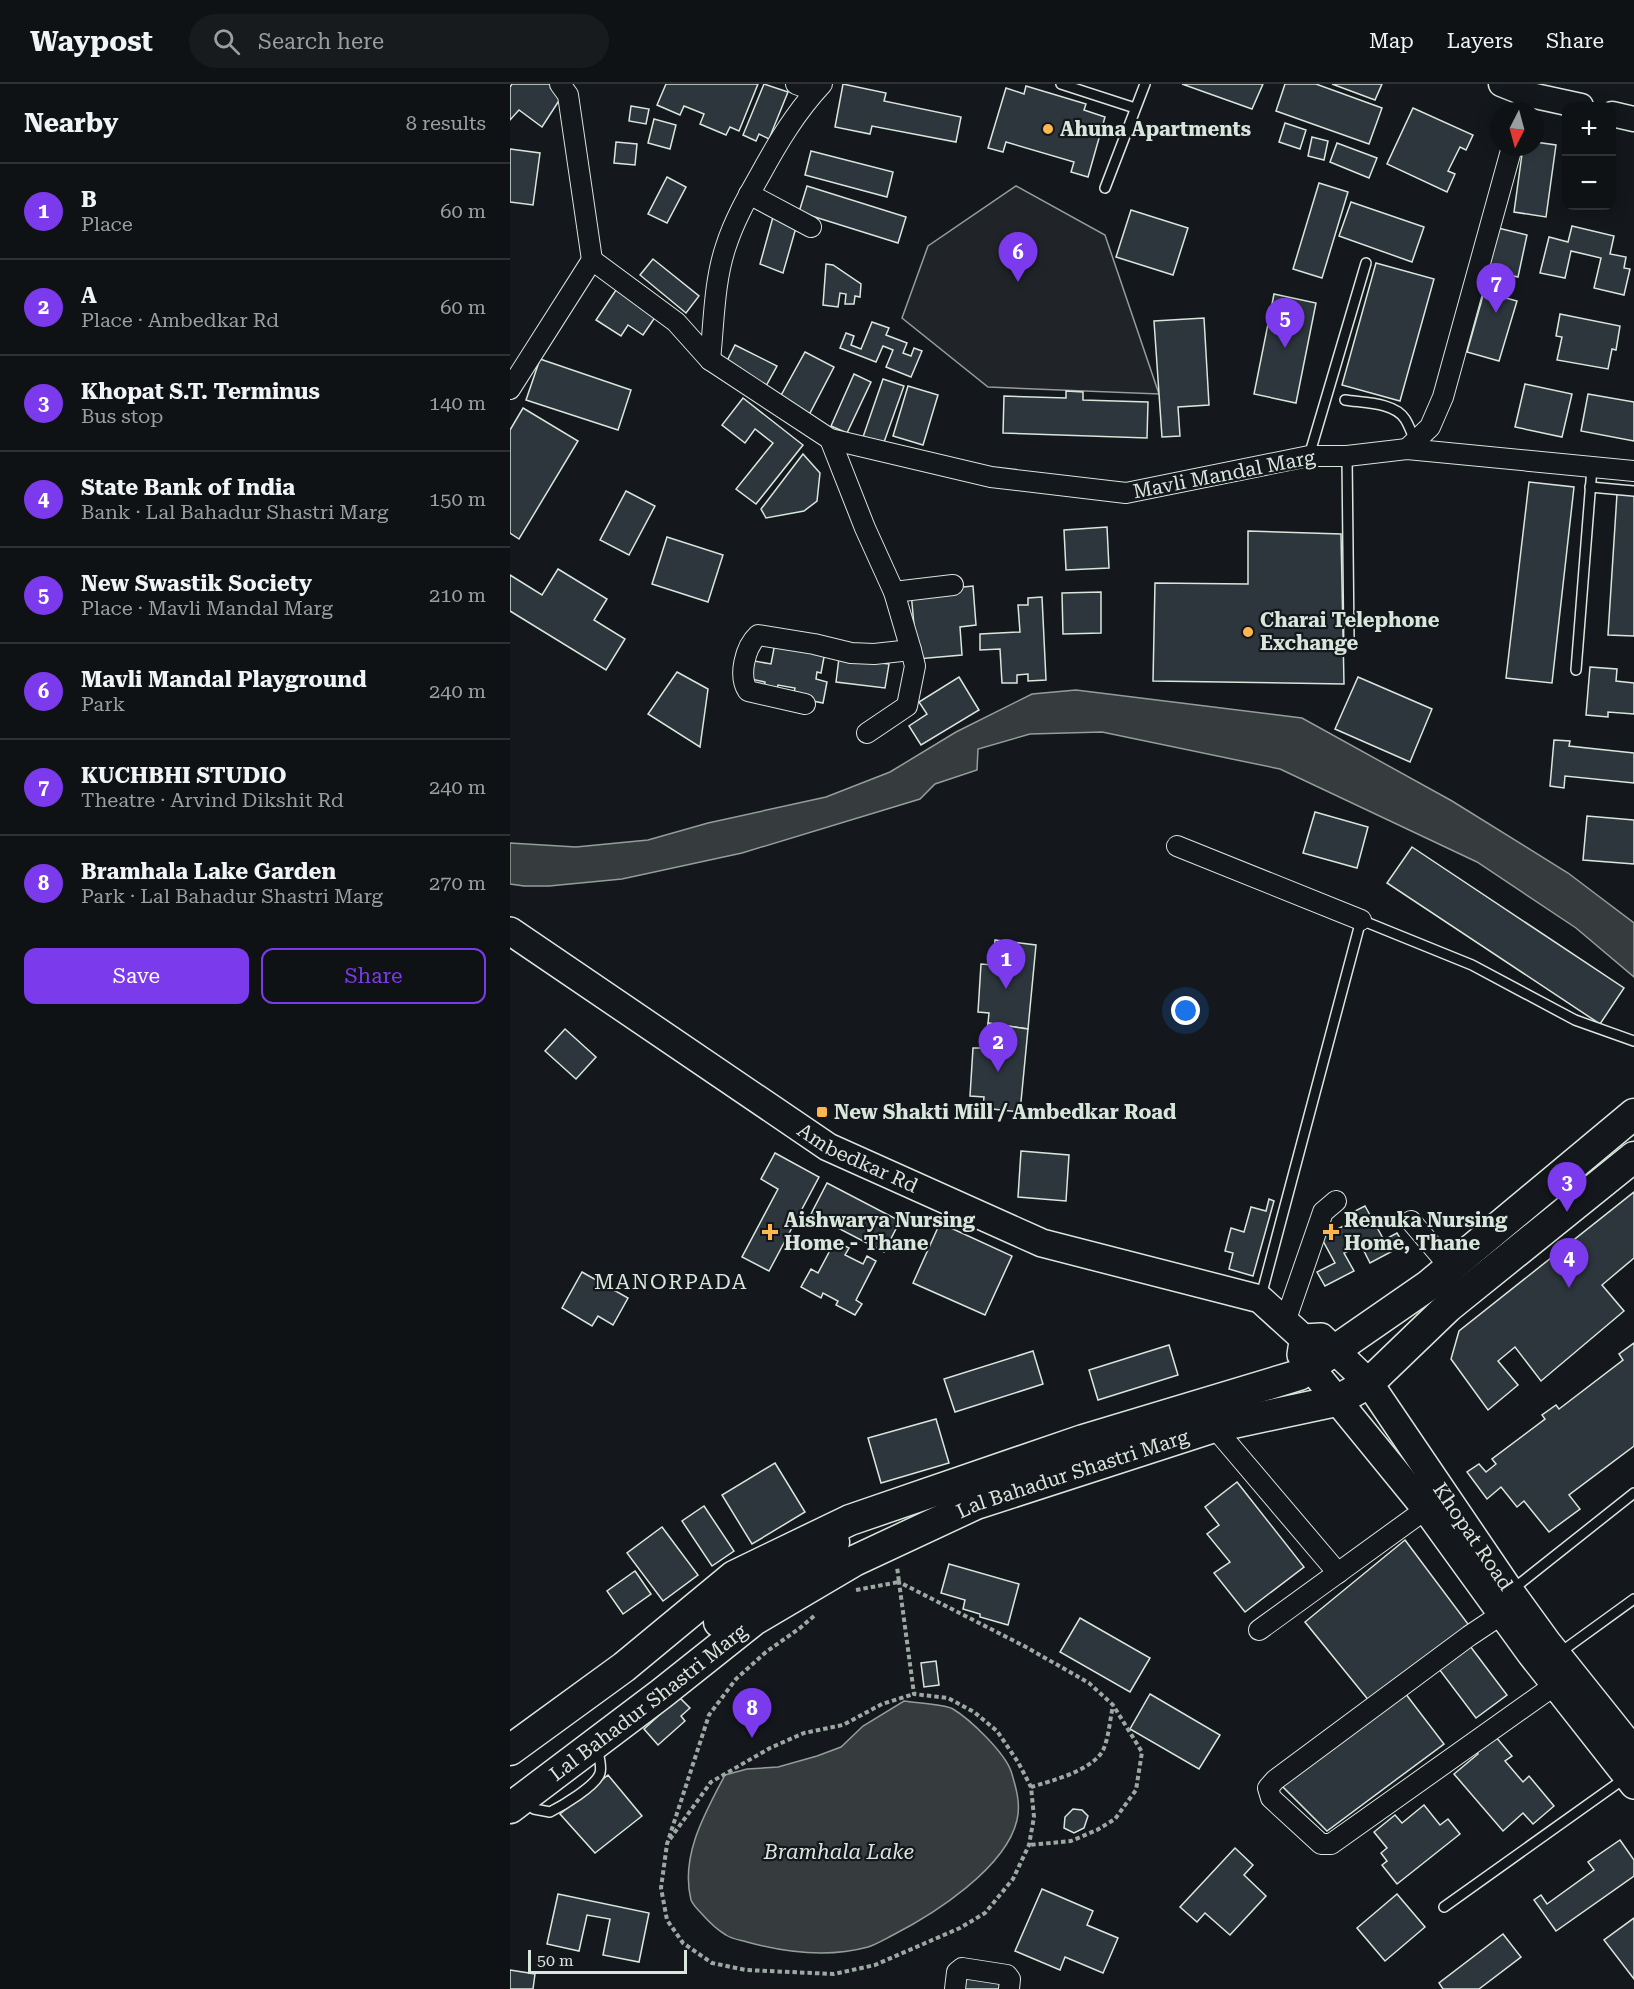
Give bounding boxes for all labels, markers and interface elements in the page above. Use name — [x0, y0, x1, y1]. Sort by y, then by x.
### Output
search box — [189, 14, 609, 68]
text: Waypost — [30, 25, 153, 58]
icon: search — [210, 25, 243, 58]
text: Search here — [258, 29, 384, 54]
text: Map — [1369, 29, 1414, 53]
text: Layers — [1447, 29, 1513, 53]
text: Share — [1546, 29, 1604, 53]
north arrow — [1490, 102, 1544, 156]
map controls — [1562, 102, 1616, 210]
button: + — [1562, 102, 1616, 156]
text: Nearby — [24, 108, 118, 138]
text: 8 results — [406, 111, 486, 135]
place label: Ahuna Apartments — [1060, 117, 1251, 141]
marker: Ahuna Apartments — [1041, 122, 1055, 136]
button: − — [1562, 156, 1616, 210]
text: B — [81, 187, 97, 212]
text: 1 — [38, 199, 49, 223]
text: 60 m — [440, 199, 486, 223]
text: Place — [81, 212, 133, 236]
pin: 6 — [998, 232, 1038, 282]
pin: 7 — [1476, 264, 1516, 313]
text: A — [81, 283, 97, 308]
text: 2 — [38, 295, 49, 319]
text: 60 m — [440, 295, 486, 319]
pin: 5 — [1266, 298, 1304, 348]
text: Place · Ambedkar Rd — [81, 308, 279, 332]
text: Khopat S.T. Terminus — [81, 379, 320, 404]
text: 3 — [38, 391, 49, 415]
text: 140 m — [429, 391, 486, 415]
text: Bus stop — [81, 404, 163, 428]
street label: Mavli Mandal Marg — [1131, 444, 1318, 503]
text: State Bank of India — [81, 475, 295, 500]
text: 4 — [38, 487, 49, 511]
text: 150 m — [429, 487, 486, 511]
text: Bank · Lal Bahadur Shastri Marg — [81, 500, 388, 524]
text: New Swastik Society — [81, 571, 312, 596]
text: 5 — [38, 583, 49, 607]
text: 210 m — [429, 583, 486, 607]
text: Place · Mavli Mandal Marg — [81, 596, 333, 620]
place label: Charai Telephone Exchange — [1260, 608, 1440, 655]
marker: Charai Telephone Exchange — [1241, 625, 1255, 639]
text: Mavli Mandal Playground — [81, 667, 367, 692]
text: 6 — [38, 679, 49, 703]
text: 240 m — [429, 679, 486, 703]
text: Park — [81, 692, 125, 716]
text: KUCHBHI STUDIO — [81, 763, 287, 788]
text: 7 — [38, 775, 49, 799]
text: 240 m — [429, 775, 486, 799]
text: Theatre · Arvind Dikshit Rd — [81, 788, 344, 812]
text: Bramhala Lake Garden — [81, 859, 336, 884]
text: 8 — [38, 871, 49, 895]
text: 270 m — [429, 871, 486, 895]
text: Park · Lal Bahadur Shastri Marg — [81, 884, 383, 908]
pin: 1 — [986, 940, 1026, 989]
button: Save — [24, 948, 249, 1004]
button: Share — [261, 948, 486, 1004]
your location — [1171, 996, 1200, 1025]
pin: 2 — [978, 1022, 1018, 1072]
place label: New Shakti Mill / Ambedkar Road — [834, 1100, 1177, 1124]
marker: New Shakti Mill / Ambedkar Road — [815, 1105, 829, 1119]
street label: Ambedkar Rd — [793, 1118, 922, 1198]
pin: 3 — [1548, 1162, 1586, 1212]
place label: Aishwarya Nursing Home - Thane — [784, 1208, 976, 1255]
place label: Renuka Nursing Home, Thane — [1344, 1208, 1508, 1255]
marker: Aishwarya Nursing Home - Thane — [761, 1223, 779, 1241]
marker: Renuka Nursing Home, Thane — [1322, 1223, 1340, 1241]
pin: 4 — [1550, 1238, 1588, 1288]
district label: MANORPADA — [594, 1270, 748, 1294]
street label: Lal Bahadur Shastri Marg — [953, 1424, 1192, 1523]
street label: Khopat Road — [1428, 1478, 1518, 1595]
street label: Lal Bahadur Shastri Marg — [545, 1618, 752, 1786]
pin: 8 — [732, 1688, 772, 1738]
water label: Bramhala Lake — [763, 1840, 914, 1864]
scale bar — [528, 1947, 687, 1974]
text: 50 m — [537, 1951, 574, 1970]

